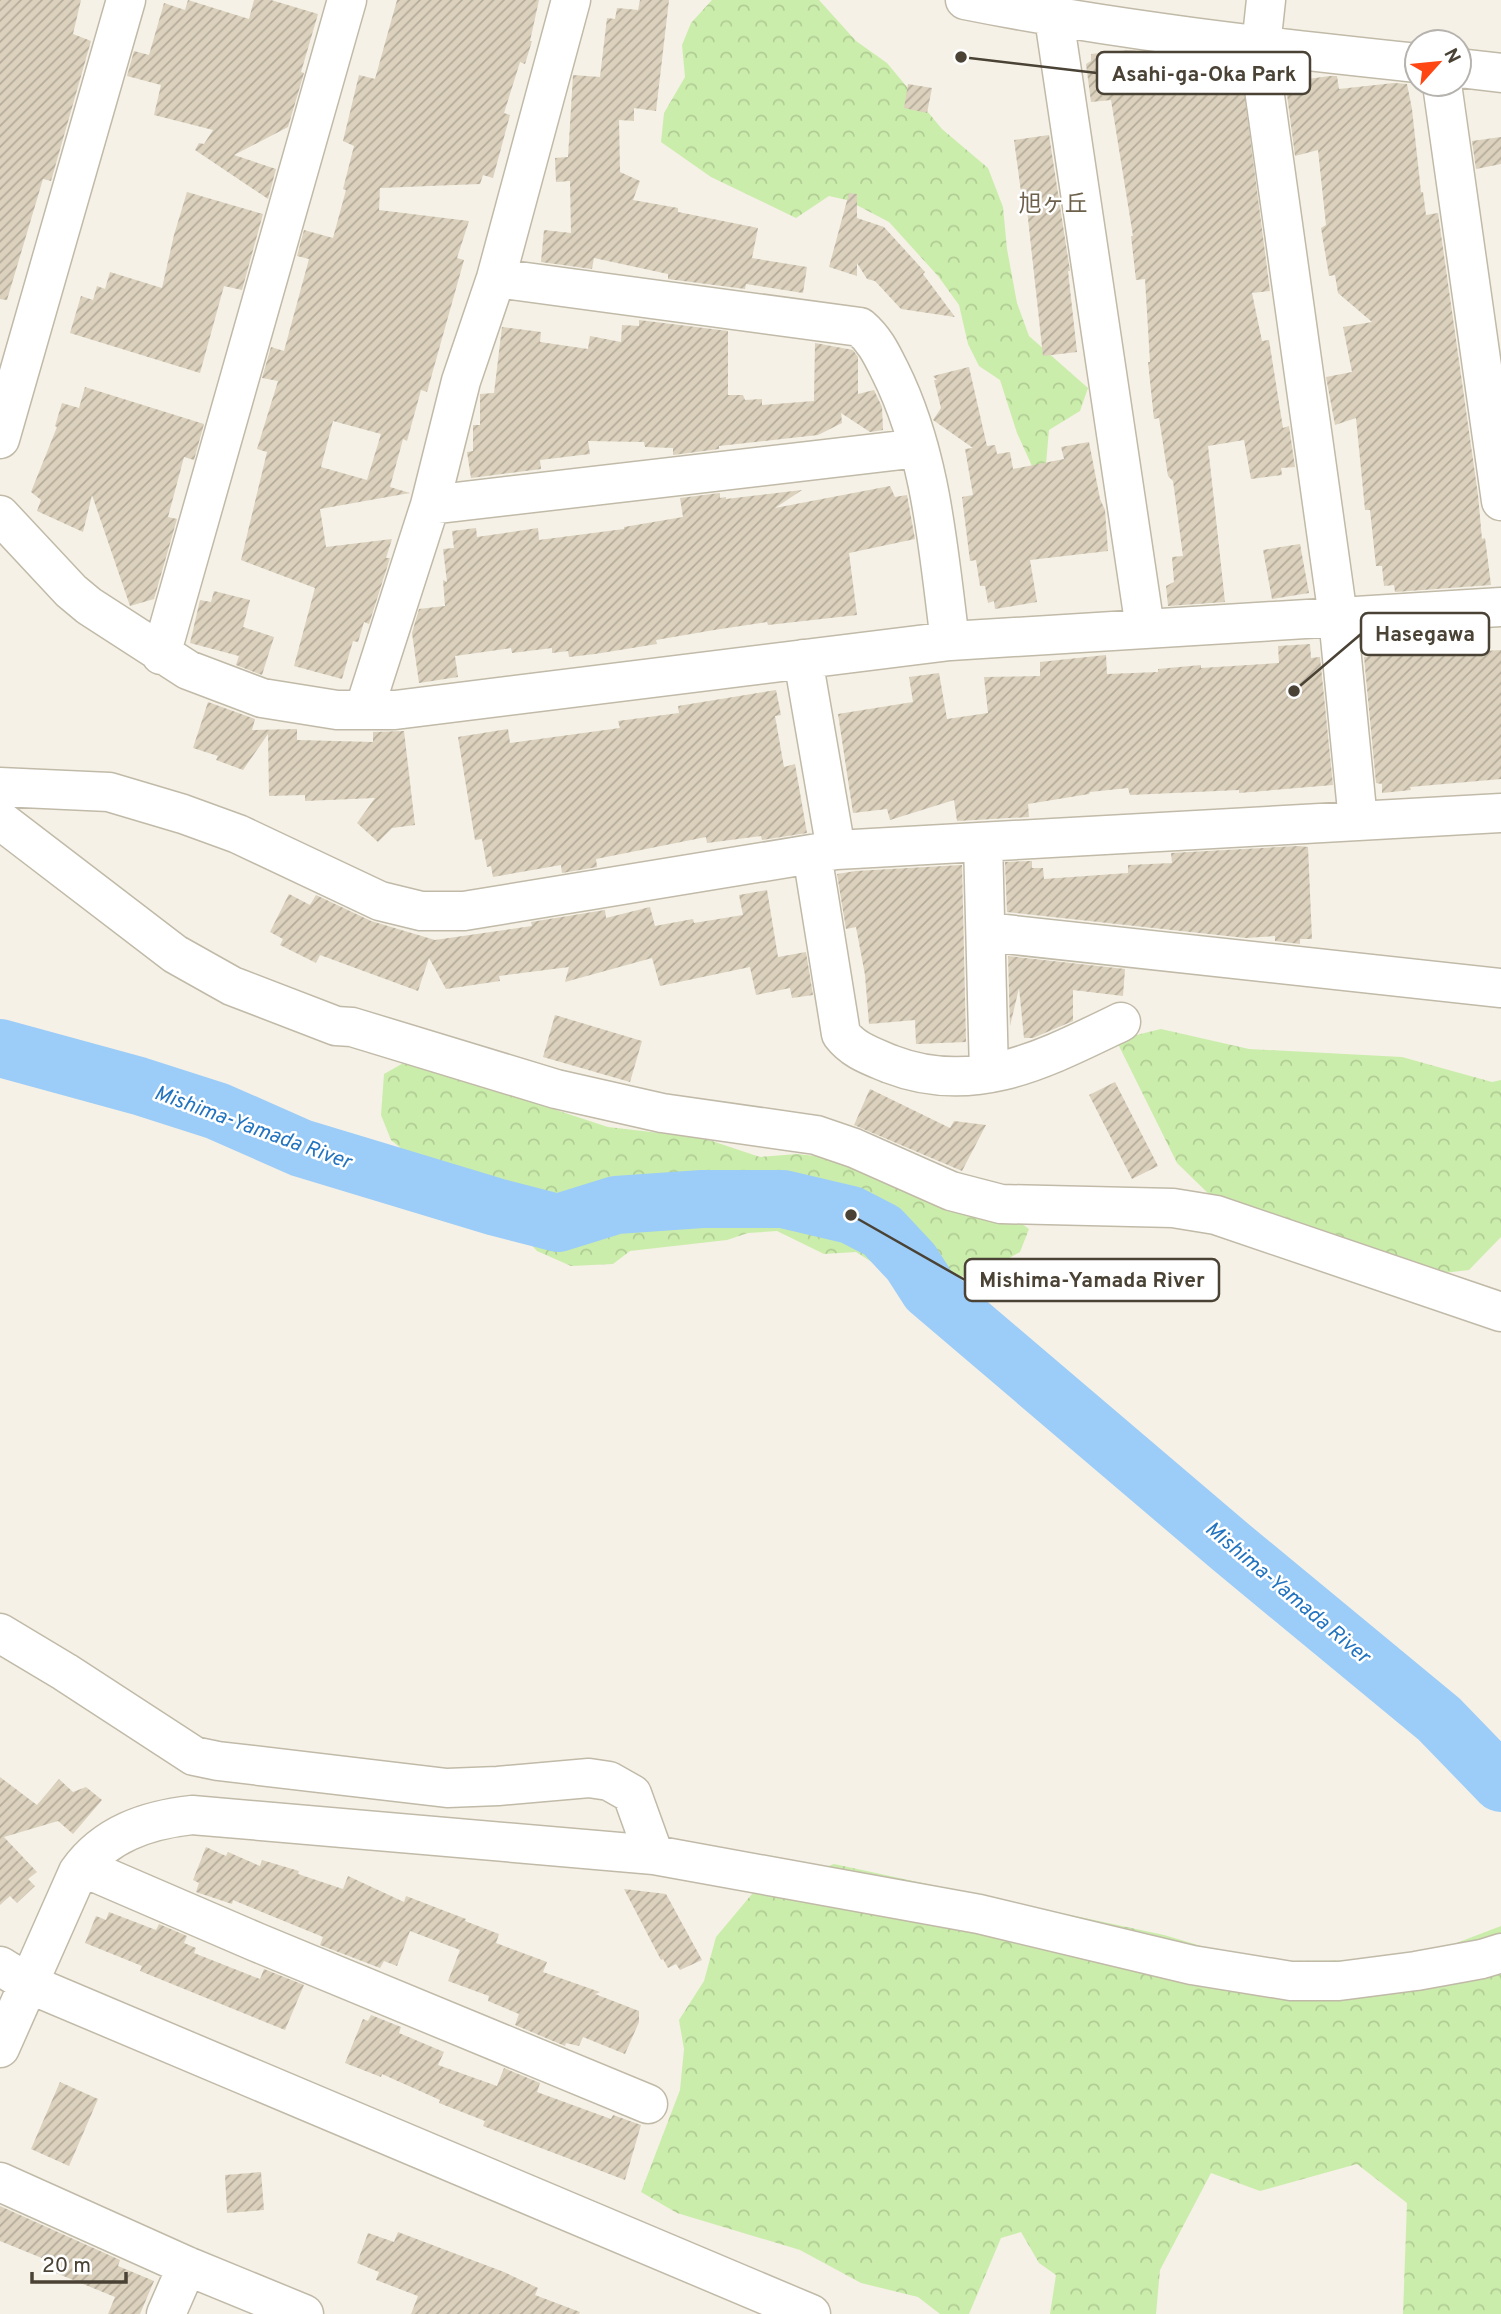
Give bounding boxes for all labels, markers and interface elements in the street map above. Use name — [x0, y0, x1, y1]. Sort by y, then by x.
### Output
north arrow — [1403, 28, 1473, 98]
text: N — [1438, 45, 1465, 68]
callout: Asahi-ga-Oka Park — [1097, 52, 1310, 94]
text: Asahi-ga-Oka Park — [1111, 62, 1297, 89]
district label: 旭ヶ丘 — [1019, 191, 1088, 220]
callout: Hasegawa — [1361, 613, 1489, 655]
text: Hasegawa — [1375, 622, 1475, 649]
water label: Mishima-Yamada River — [150, 1080, 357, 1177]
callout: Mishima-Yamada River — [965, 1259, 1219, 1301]
text: Mishima-Yamada River — [979, 1268, 1205, 1295]
water label: Mishima-Yamada River — [1199, 1516, 1377, 1672]
scale bar — [32, 2240, 126, 2284]
text: 20 m — [42, 2253, 91, 2280]

